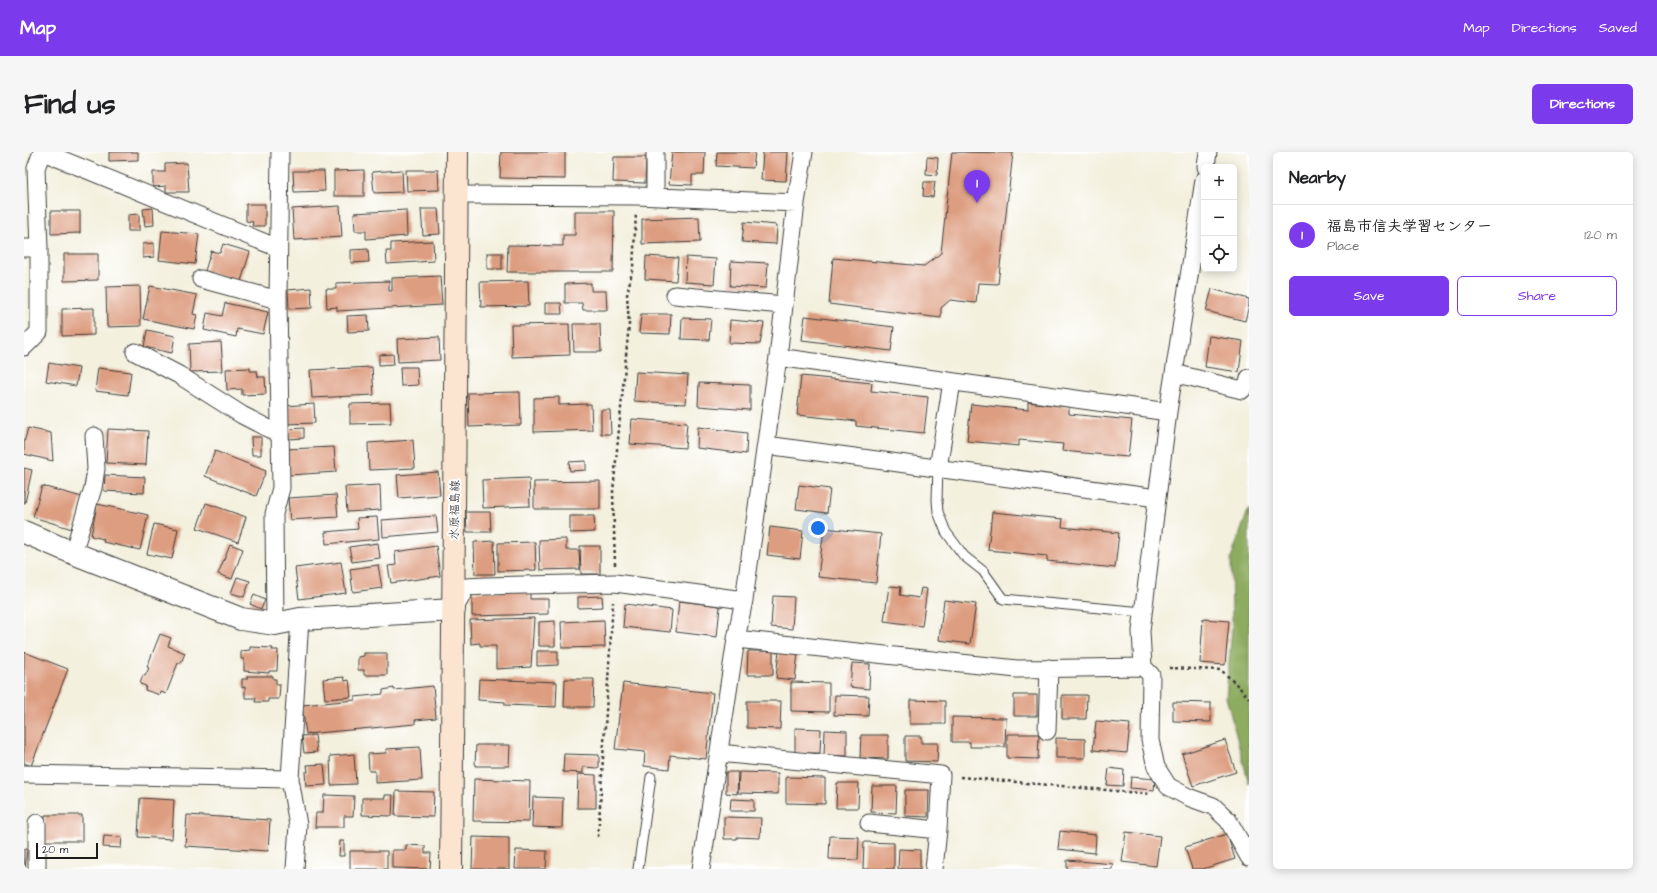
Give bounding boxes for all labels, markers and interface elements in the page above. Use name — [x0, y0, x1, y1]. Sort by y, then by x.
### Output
text: Map — [20, 15, 56, 42]
text: Map — [1463, 18, 1490, 38]
text: Directions — [1512, 18, 1577, 38]
text: Saved — [1599, 18, 1637, 38]
button: Directions — [1532, 84, 1633, 124]
text: Find us — [24, 85, 115, 124]
map controls — [1201, 164, 1237, 272]
button: + — [1201, 164, 1237, 200]
text: Nearby — [1289, 166, 1346, 190]
pin: 1 — [964, 170, 990, 203]
button: − — [1201, 200, 1237, 236]
text: 福島市信夫学習センター — [1327, 216, 1492, 237]
text: 1 — [1301, 226, 1303, 244]
text: 120 m — [1584, 226, 1617, 244]
button: locate — [1201, 236, 1237, 272]
text: Place — [1327, 237, 1359, 255]
button: Save — [1289, 276, 1449, 316]
button: Share — [1457, 276, 1617, 316]
street label: 水原福島線 — [446, 480, 464, 540]
your location — [808, 518, 828, 538]
scale bar — [36, 841, 98, 860]
text: 20 m — [42, 842, 68, 857]

